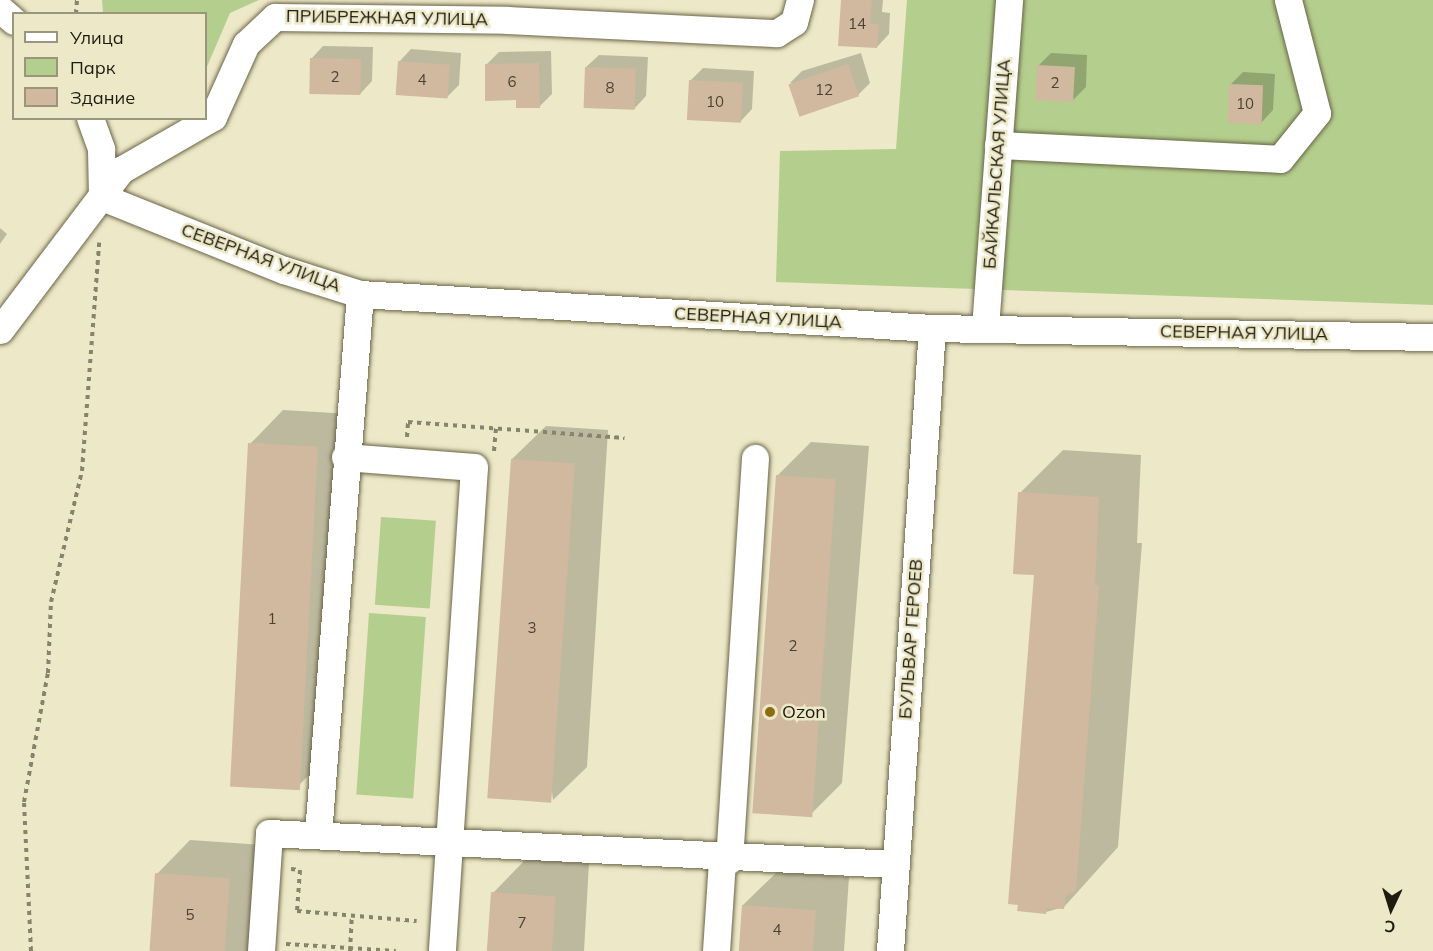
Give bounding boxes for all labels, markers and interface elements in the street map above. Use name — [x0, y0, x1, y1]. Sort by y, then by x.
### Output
street label: ПРИБРЕЖНАЯ УЛИЦА — [286, 5, 488, 31]
legend — [12, 12, 207, 120]
house number: 14 — [848, 15, 866, 33]
text: Улица — [70, 26, 124, 49]
text: Парк — [70, 56, 115, 79]
street label: БАЙКАЛЬСКАЯ УЛИЦА — [979, 58, 1015, 270]
house number: 2 — [331, 68, 339, 86]
house number: 4 — [418, 71, 426, 89]
house number: 6 — [508, 73, 516, 91]
house number: 2 — [1051, 74, 1059, 92]
house number: 8 — [606, 79, 614, 97]
house number: 12 — [815, 81, 833, 99]
text: Здание — [70, 86, 135, 109]
house number: 10 — [706, 93, 724, 111]
house number: 10 — [1236, 95, 1254, 113]
street label: СЕВЕРНАЯ УЛИЦА — [178, 219, 344, 297]
street label: СЕВЕРНАЯ УЛИЦА — [673, 303, 843, 333]
street label: СЕВЕРНАЯ УЛИЦА — [1160, 321, 1328, 345]
street label: БУЛЬВАР ГЕРОЕВ — [895, 558, 927, 720]
house number: 1 — [268, 610, 276, 628]
house number: 3 — [528, 619, 536, 637]
house number: 2 — [789, 637, 797, 655]
place label: Ozon — [782, 701, 826, 723]
marker: Ozon — [763, 705, 777, 719]
north arrow — [1361, 879, 1421, 939]
house number: 5 — [186, 906, 194, 924]
house number: 7 — [518, 914, 526, 932]
text: С — [1384, 917, 1396, 937]
house number: 4 — [773, 921, 781, 939]

